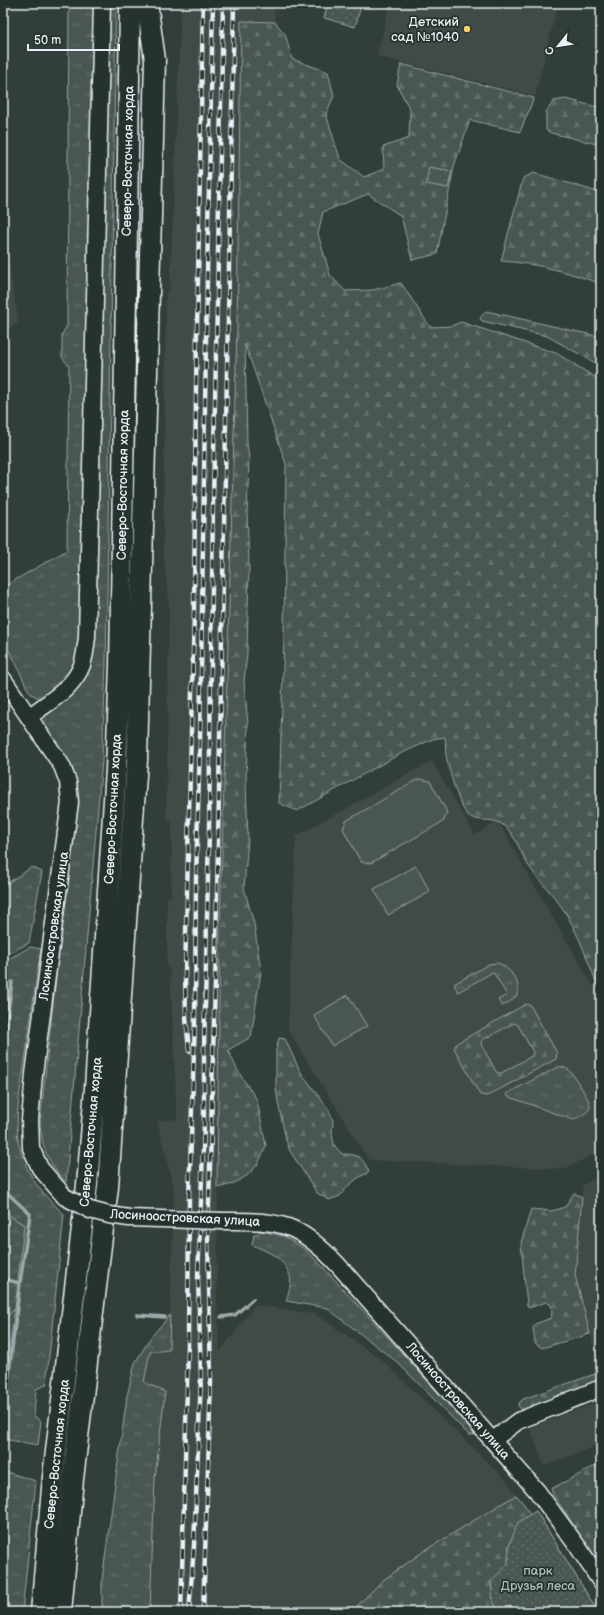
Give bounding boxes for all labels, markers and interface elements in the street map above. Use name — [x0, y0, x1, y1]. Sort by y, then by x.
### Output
place label: Детский сад №1040 — [391, 14, 459, 45]
marker: Детский сад №1040 — [462, 24, 472, 34]
scale bar — [28, 26, 119, 52]
north arrow — [538, 26, 578, 66]
text: 50 m — [34, 33, 61, 48]
text: С — [542, 44, 557, 57]
street label: Северо-Восточная хорда — [119, 85, 137, 236]
street label: Северо-Восточная хорда — [114, 409, 132, 560]
street label: Северо-Восточная хорда — [101, 733, 125, 885]
street label: Лосиноостровская улица — [35, 850, 72, 1003]
street label: Северо-Восточная хорда — [76, 1056, 106, 1208]
street label: Лосиноостровская улица — [108, 1206, 261, 1230]
street label: Лосиноостровская улица — [402, 1338, 514, 1463]
street label: Северо-Восточная хорда — [41, 1378, 73, 1530]
park label: парк Друзья леса — [501, 1563, 576, 1594]

